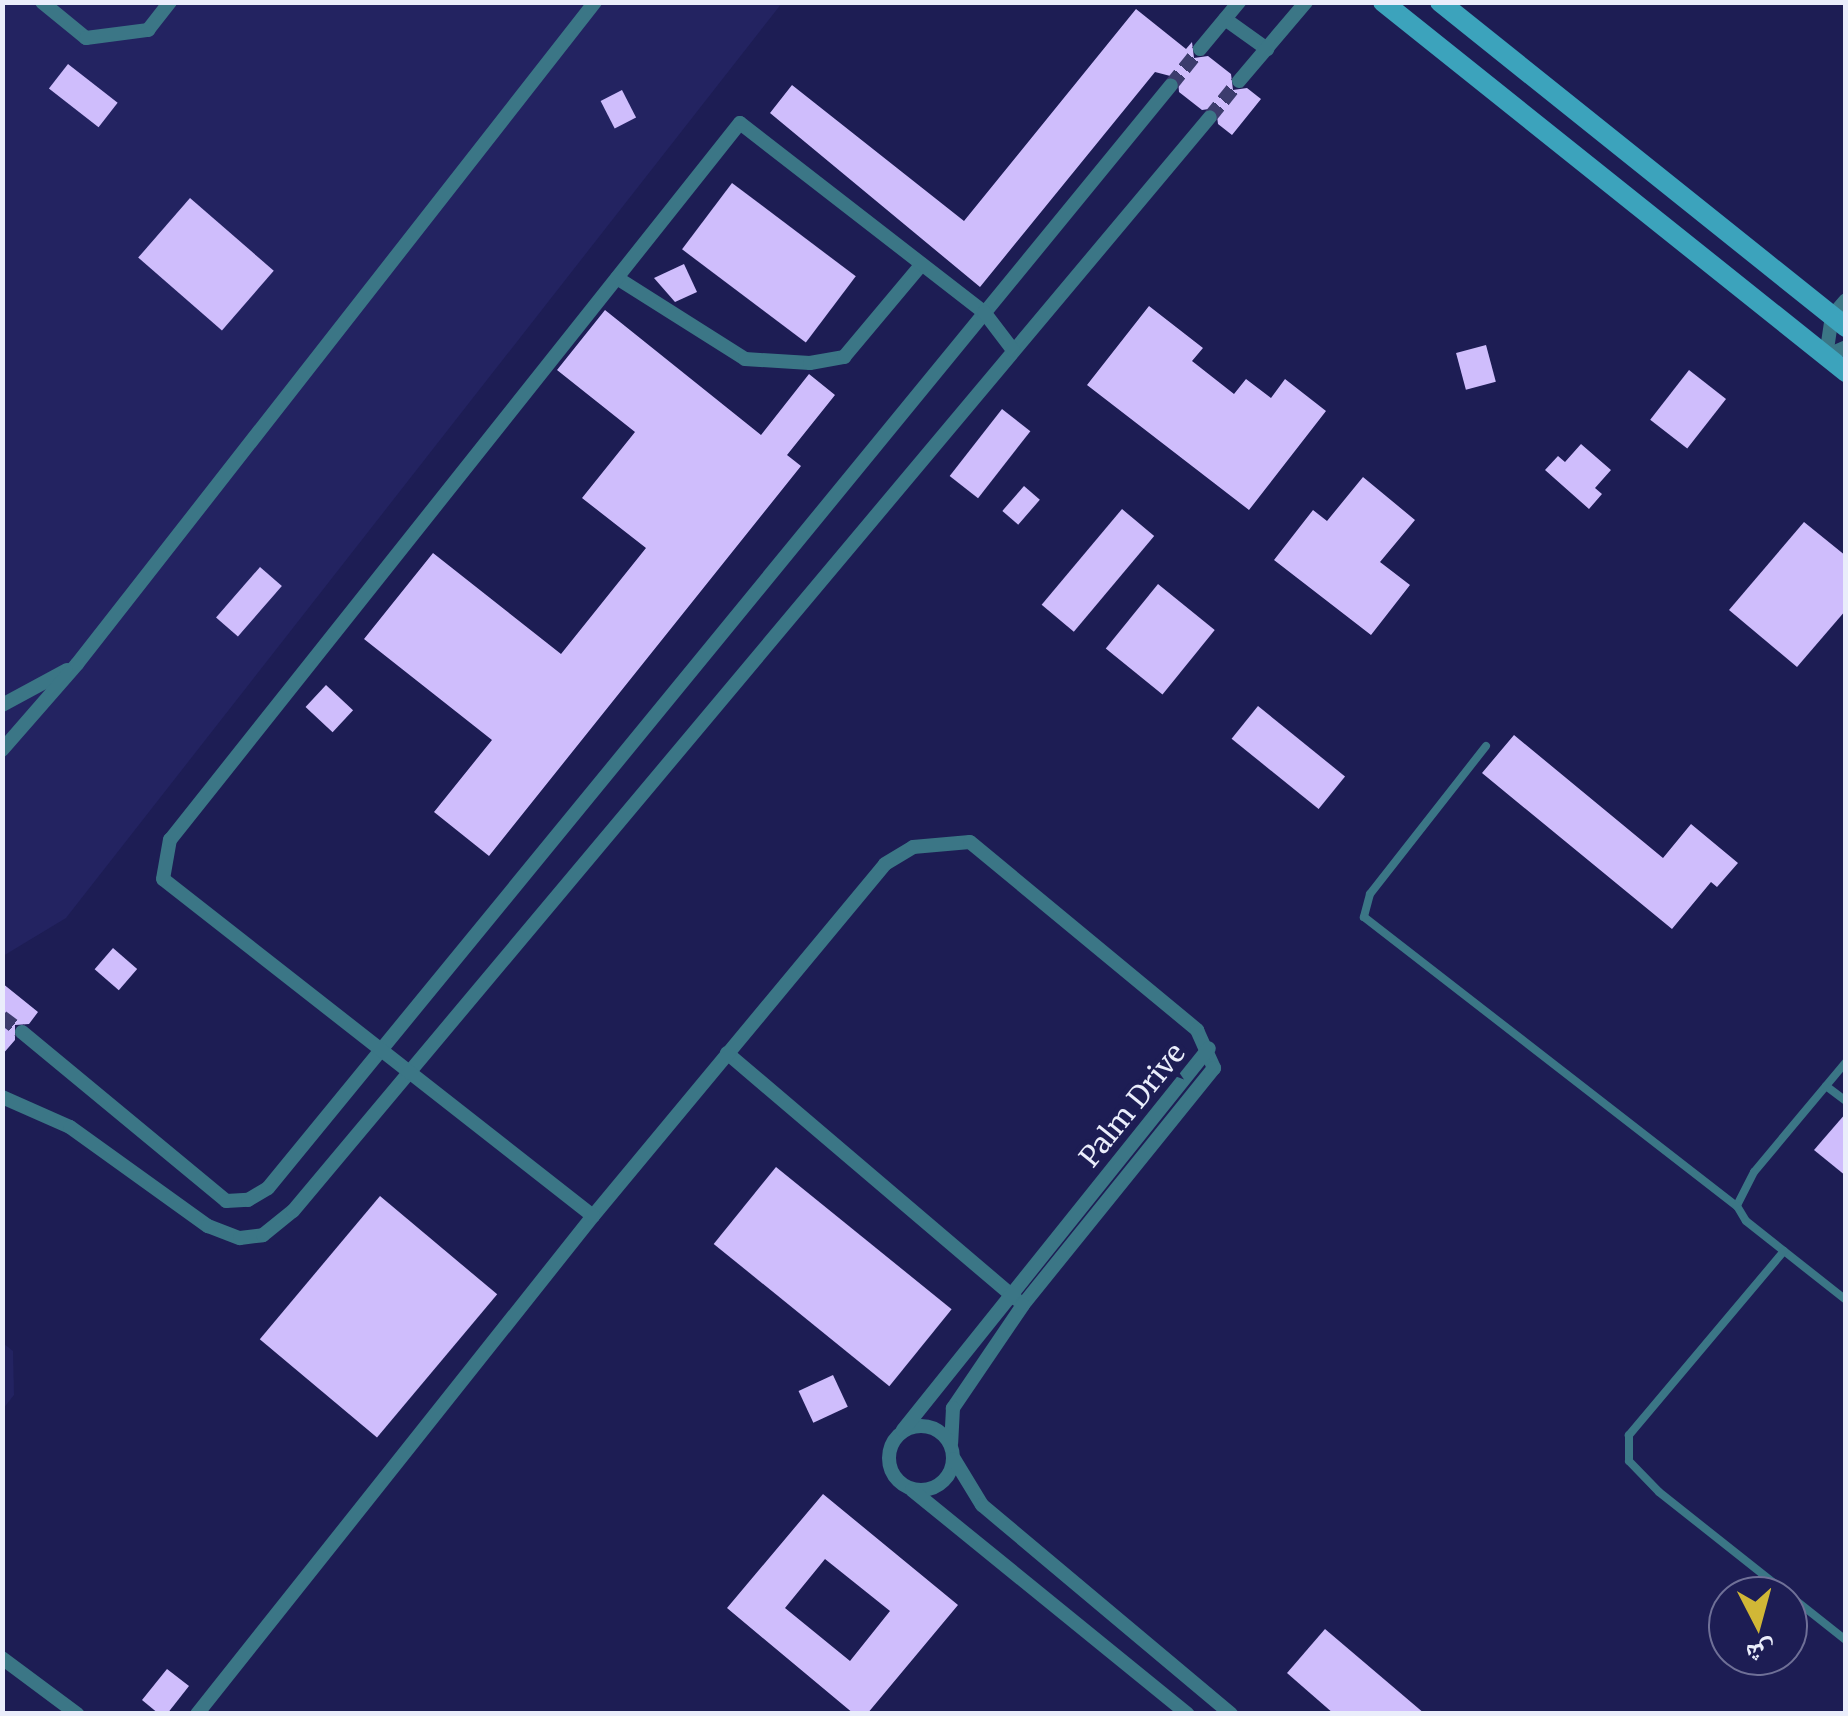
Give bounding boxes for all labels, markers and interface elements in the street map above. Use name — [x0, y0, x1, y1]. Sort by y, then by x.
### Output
street label: Palm Drive — [1072, 1037, 1192, 1173]
north arrow — [1708, 1576, 1808, 1676]
text: ش — [1744, 1634, 1778, 1673]

